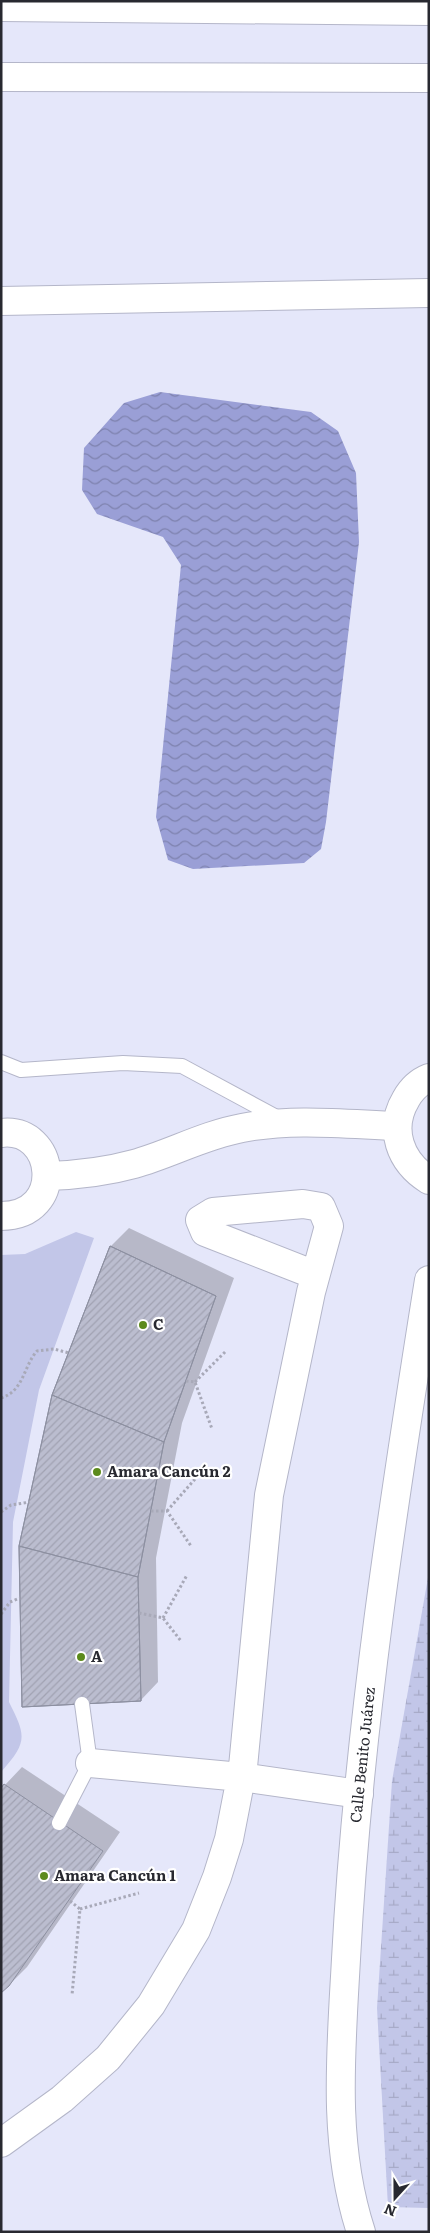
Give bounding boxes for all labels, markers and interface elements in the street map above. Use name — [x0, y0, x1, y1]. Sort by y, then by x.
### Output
place label: C — [153, 1312, 164, 1335]
marker: C — [137, 1319, 149, 1331]
place label: Amara Cancún 2 — [107, 1459, 230, 1482]
marker: Amara Cancún 2 — [91, 1466, 103, 1478]
place label: A — [91, 1644, 103, 1667]
marker: A — [75, 1651, 87, 1663]
street label: Calle Benito Juárez — [343, 1686, 380, 1824]
place label: Amara Cancún 1 — [54, 1863, 176, 1886]
marker: Amara Cancún 1 — [38, 1870, 50, 1882]
north arrow — [370, 2173, 420, 2223]
text: N — [381, 2200, 399, 2223]

